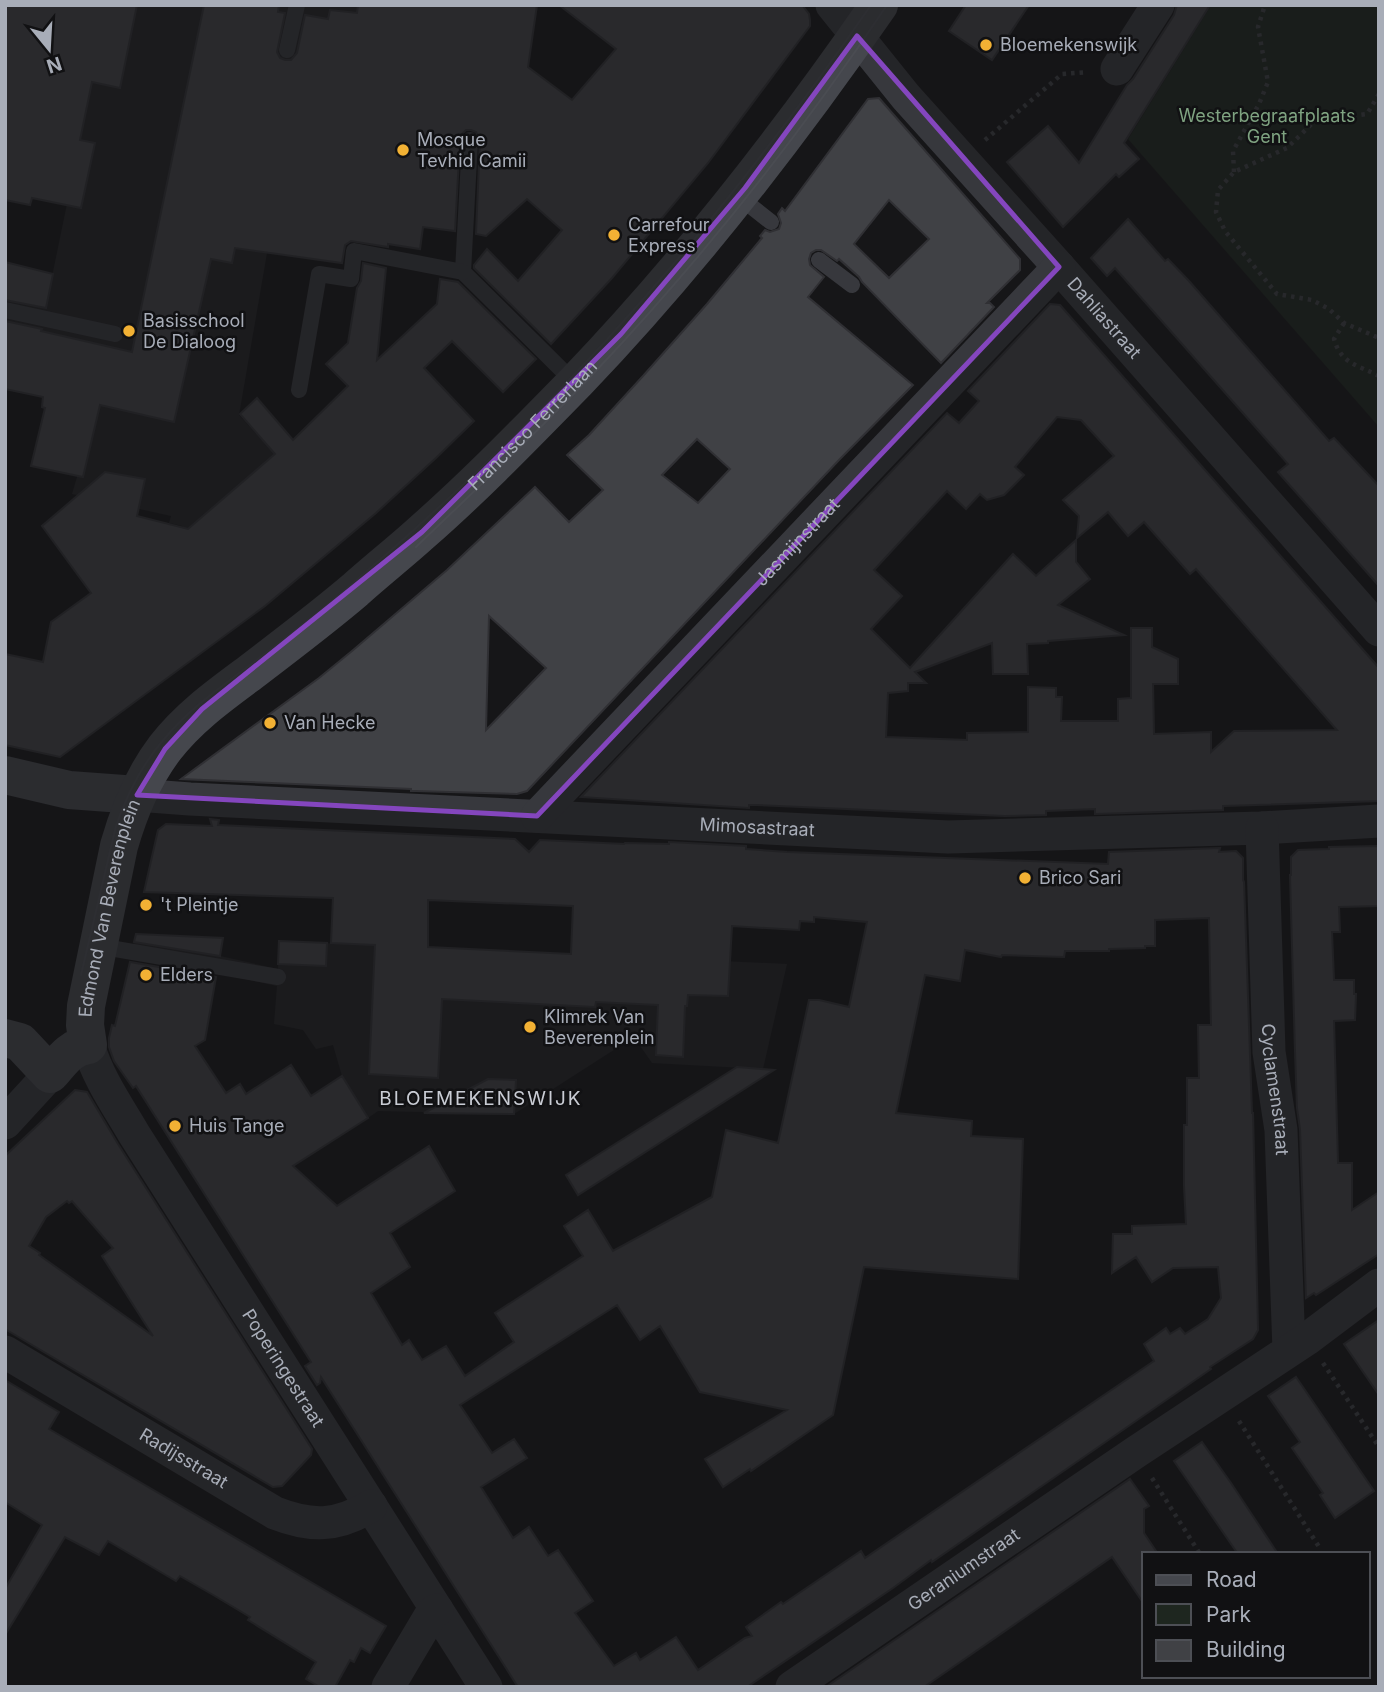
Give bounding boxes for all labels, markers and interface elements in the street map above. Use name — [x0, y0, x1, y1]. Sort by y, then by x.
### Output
north arrow — [14, 14, 84, 84]
place label: Bloemekenswijk — [1000, 34, 1137, 55]
marker: Bloemekenswijk — [978, 37, 994, 53]
text: N — [44, 52, 65, 78]
park label: Westerbegraafplaats Gent — [1178, 105, 1356, 147]
place label: Mosque Tevhid Camii — [417, 129, 526, 171]
marker: Mosque Tevhid Camii — [395, 142, 411, 158]
place label: Carrefour Express — [628, 214, 710, 256]
marker: Carrefour Express — [606, 227, 622, 243]
street label: Dahliastraat — [1063, 273, 1146, 363]
place label: Basisschool De Dialoog — [143, 310, 245, 352]
marker: Basisschool De Dialoog — [121, 323, 137, 339]
street label: Francisco Ferrerlaan — [463, 355, 601, 494]
street label: Jasmijnstraat — [750, 493, 844, 590]
place label: Van Hecke — [284, 712, 375, 733]
marker: Van Hecke — [262, 715, 278, 731]
street label: Edmond Van Beverenplein — [74, 796, 144, 1018]
street label: Mimosastraat — [699, 814, 815, 840]
place label: Brico Sari — [1039, 867, 1121, 888]
marker: Brico Sari — [1017, 870, 1033, 886]
place label: 't Pleintje — [160, 894, 239, 915]
marker: 't Pleintje — [138, 897, 154, 913]
place label: Elders — [160, 964, 213, 985]
marker: Elders — [138, 967, 154, 983]
place label: Klimrek Van Beverenplein — [544, 1006, 655, 1048]
marker: Klimrek Van Beverenplein — [522, 1019, 538, 1035]
street label: Cyclamenstraat — [1258, 1023, 1293, 1156]
district label: BLOEMEKENSWIJK — [379, 1087, 583, 1110]
place label: Huis Tange — [189, 1115, 285, 1136]
marker: Huis Tange — [167, 1118, 183, 1134]
street label: Poperingestraat — [238, 1305, 329, 1431]
street label: Radijsstraat — [136, 1424, 232, 1493]
street label: Geraniumstraat — [904, 1524, 1023, 1615]
legend — [1142, 1552, 1370, 1678]
text: Road — [1206, 1567, 1257, 1592]
text: Park — [1206, 1602, 1251, 1627]
text: Building — [1206, 1637, 1286, 1662]

